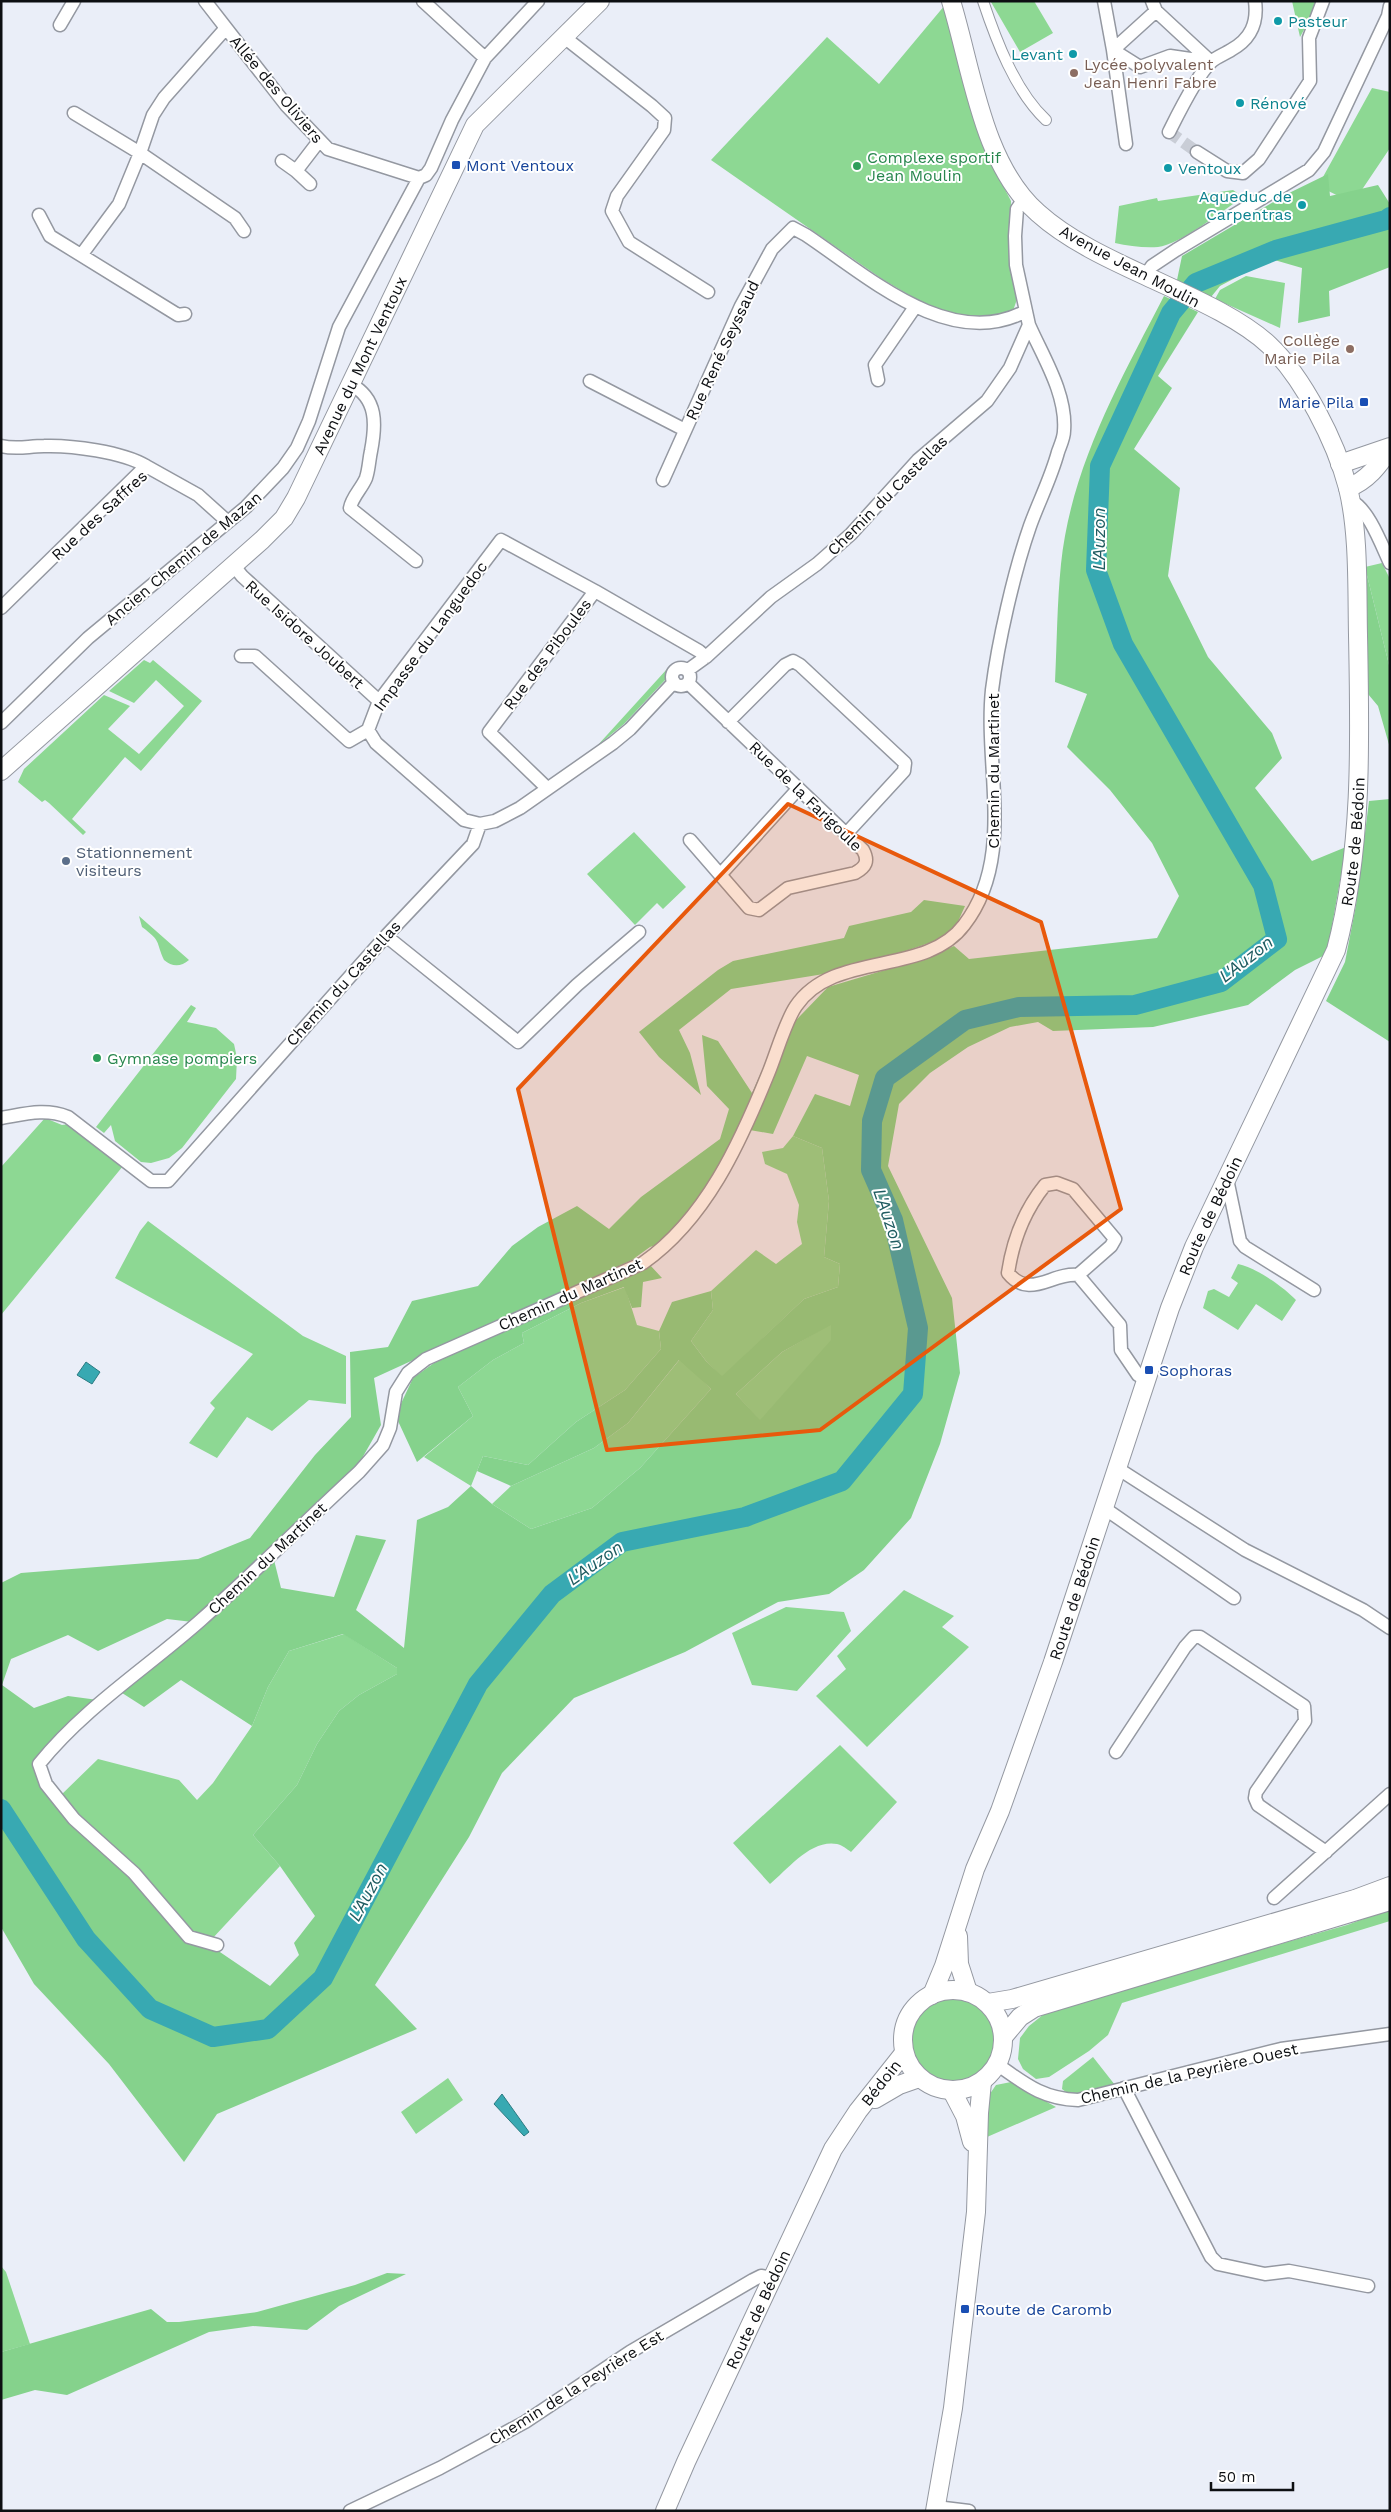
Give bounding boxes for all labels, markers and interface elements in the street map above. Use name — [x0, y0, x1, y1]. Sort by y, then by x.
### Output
place label: Pasteur — [1288, 12, 1348, 31]
marker: Pasteur — [1272, 15, 1284, 27]
street label: Allée des Oliviers — [226, 32, 327, 147]
place label: Levant — [1011, 45, 1063, 64]
marker: Levant — [1067, 48, 1079, 60]
place label: Lycée polyvalent Jean Henri Fabre — [1084, 55, 1217, 92]
marker: Lycée polyvalent Jean Henri Fabre — [1068, 67, 1080, 79]
place label: Rénové — [1250, 94, 1307, 113]
marker: Rénové — [1234, 97, 1246, 109]
place label: Complexe sportif Jean Moulin — [867, 148, 1002, 185]
place label: Mont Ventoux — [466, 156, 574, 175]
marker: Mont Ventoux — [450, 159, 462, 171]
place label: Ventoux — [1178, 159, 1241, 178]
marker: Complexe sportif Jean Moulin — [851, 160, 863, 172]
marker: Ventoux — [1162, 162, 1174, 174]
place label: Aqueduc de Carpentras — [1199, 187, 1292, 224]
marker: Aqueduc de Carpentras — [1296, 199, 1308, 211]
street label: Avenue Jean Moulin — [1056, 221, 1203, 312]
street label: Avenue du Mont Ventoux — [309, 273, 411, 458]
street label: Rue René Seyssaud — [682, 277, 763, 423]
place label: Collège Marie Pila — [1264, 331, 1340, 368]
marker: Collège Marie Pila — [1344, 343, 1356, 355]
place label: Marie Pila — [1278, 393, 1354, 412]
marker: Marie Pila — [1358, 396, 1370, 408]
street label: Chemin du Castellas — [823, 431, 951, 559]
street label: Rue des Saffres — [48, 466, 151, 565]
street label: Ancien Chemin de Mazan — [101, 487, 265, 629]
water label: L'Auzon — [1088, 507, 1109, 571]
street label: Impasse du Languedoc — [370, 558, 491, 715]
street label: Rue Isidore Joubert — [241, 576, 368, 693]
street label: Rue des Piboules — [499, 595, 595, 714]
street label: Chemin du Martinet — [984, 693, 1003, 849]
street label: Rue de la Farigoule — [745, 738, 866, 855]
street label: Route de Bédoin — [1337, 777, 1368, 908]
place label: Stationnement visiteurs — [76, 843, 193, 880]
marker: Stationnement visiteurs — [60, 855, 72, 867]
street label: Chemin du Castellas — [282, 917, 405, 1050]
water label: L'Auzon — [1214, 931, 1277, 986]
place label: Gymnase pompiers — [107, 1049, 257, 1068]
marker: Gymnase pompiers — [91, 1052, 103, 1064]
street label: Route de Bédoin — [1175, 1153, 1246, 1278]
water label: L'Auzon — [869, 1186, 910, 1252]
street label: Chemin du Martinet — [495, 1254, 645, 1335]
place label: Sophoras — [1159, 1361, 1232, 1380]
marker: Sophoras — [1143, 1364, 1155, 1376]
street label: Chemin du Martinet — [204, 1498, 331, 1618]
street label: Route de Bédoin — [1045, 1534, 1104, 1663]
water label: L'Auzon — [563, 1536, 627, 1589]
water label: L'Auzon — [343, 1859, 392, 1925]
street label: Chemin de la Peyrière Ouest — [1079, 2039, 1300, 2108]
street label: Bédoin — [857, 2056, 905, 2110]
street label: Route de Bédoin — [722, 2247, 794, 2372]
place label: Route de Caromb — [975, 2300, 1112, 2319]
marker: Route de Caromb — [959, 2303, 971, 2315]
street label: Chemin de la Peyrière Est — [486, 2326, 667, 2449]
scale bar — [1211, 2460, 1294, 2492]
text: 50 m — [1218, 2468, 1255, 2486]

